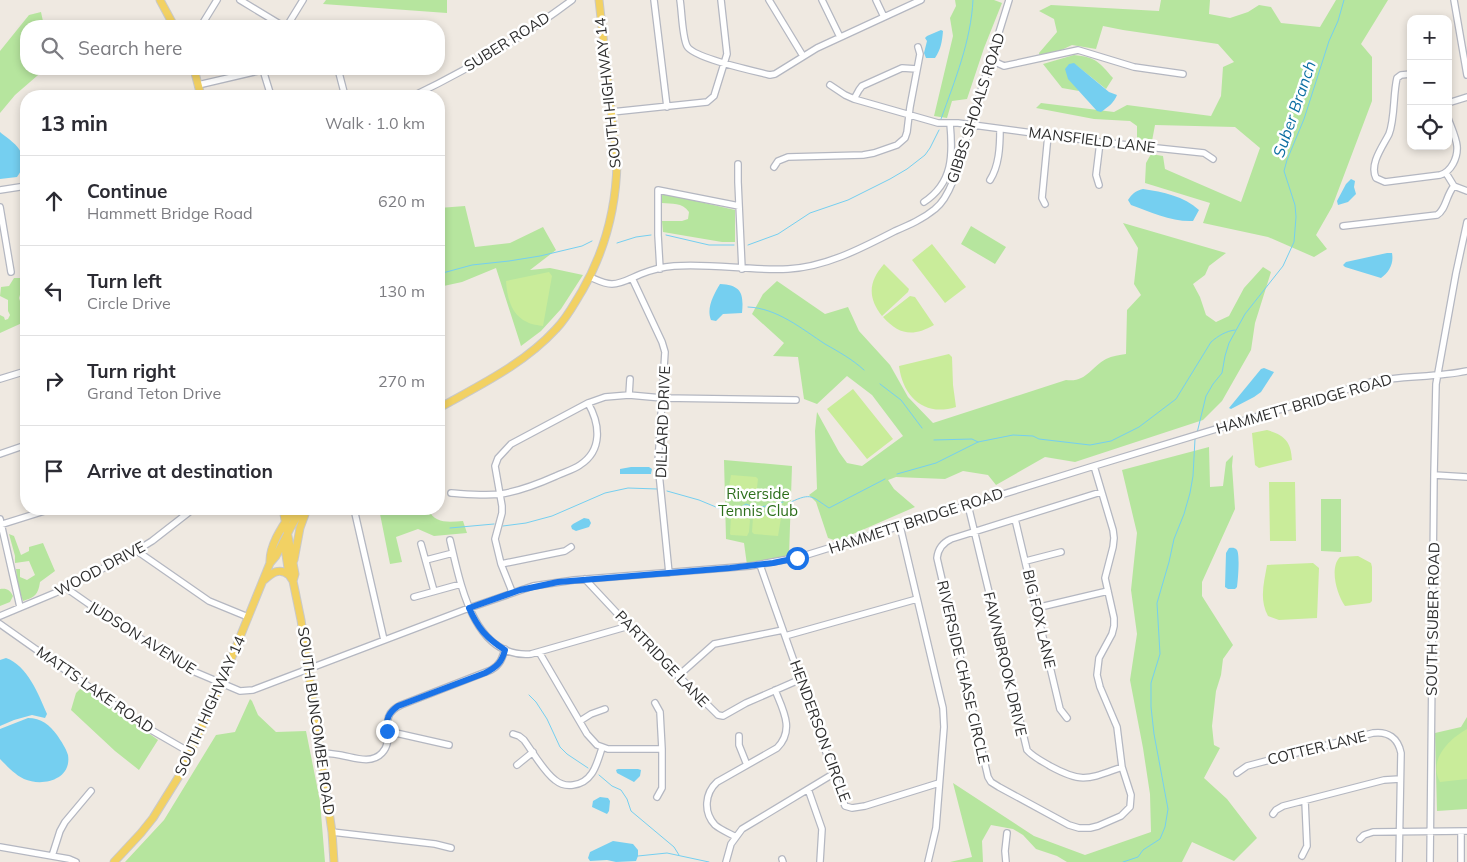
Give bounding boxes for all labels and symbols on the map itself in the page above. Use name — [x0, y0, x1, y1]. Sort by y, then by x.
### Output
street label: SUBER ROAD — [460, 8, 553, 75]
street label: SOUTH HIGHWAY 14 — [590, 17, 625, 169]
street label: GIBBS SHOALS ROAD — [942, 30, 1009, 185]
water label: Suber Branch — [1268, 58, 1320, 160]
street label: MANSFIELD LANE — [1027, 122, 1157, 157]
street label: DILLARD DRIVE — [651, 365, 674, 478]
street label: HAMMETT BRIDGE ROAD — [1214, 369, 1394, 438]
street label: HAMMETT BRIDGE ROAD — [826, 483, 1006, 558]
park label: Riverside Tennis Club — [718, 484, 798, 520]
street label: WOOD DRIVE — [51, 537, 148, 600]
street label: SOUTH SUBER ROAD — [1422, 542, 1443, 696]
route start — [786, 547, 809, 570]
street label: BIG FOX LANE — [1019, 568, 1060, 670]
street label: RIVERSIDE CHASE CIRCLE — [933, 578, 994, 766]
street label: FAWNBROOK DRIVE — [980, 590, 1031, 738]
street label: JUDSON AVENUE — [85, 597, 200, 678]
street label: PARTRIDGE LANE — [611, 606, 713, 711]
street label: SOUTH BUNCOMBE ROAD — [294, 626, 339, 816]
street label: SOUTH HIGHWAY 14 — [170, 633, 249, 779]
street label: MATTS LAKE ROAD — [33, 642, 158, 737]
street label: HENDERSON CIRCLE — [786, 657, 855, 805]
route end — [376, 720, 399, 743]
street label: COTTER LANE — [1265, 726, 1368, 769]

